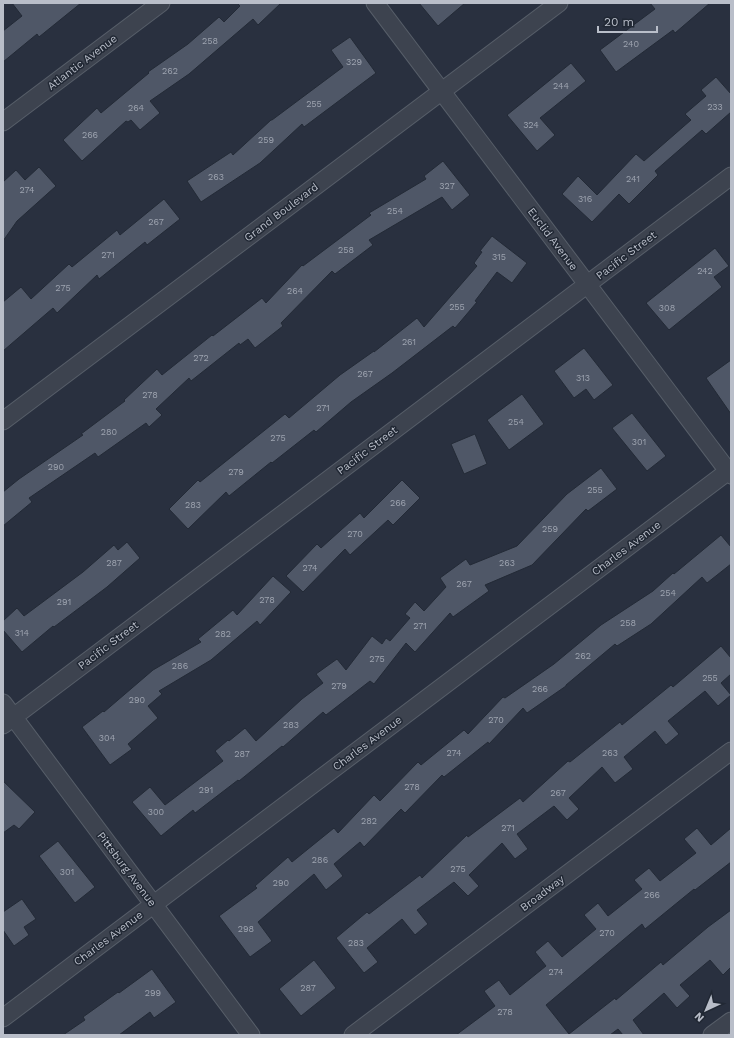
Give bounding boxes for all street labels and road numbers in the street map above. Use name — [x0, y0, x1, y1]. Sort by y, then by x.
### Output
street label: Atlantic Avenue — [45, 32, 120, 93]
street label: Grand Boulevard — [242, 180, 321, 244]
street label: Euclid Avenue — [525, 205, 580, 273]
street label: Pacific Street — [594, 228, 659, 282]
street label: Pacific Street — [335, 423, 400, 477]
street label: Charles Avenue — [589, 518, 663, 579]
street label: Pacific Street — [76, 618, 141, 672]
street label: Charles Avenue — [330, 713, 404, 774]
street label: Pittsburg Avenue — [94, 829, 159, 909]
street label: Broadway — [518, 872, 567, 914]
street label: Charles Avenue — [71, 908, 145, 969]

